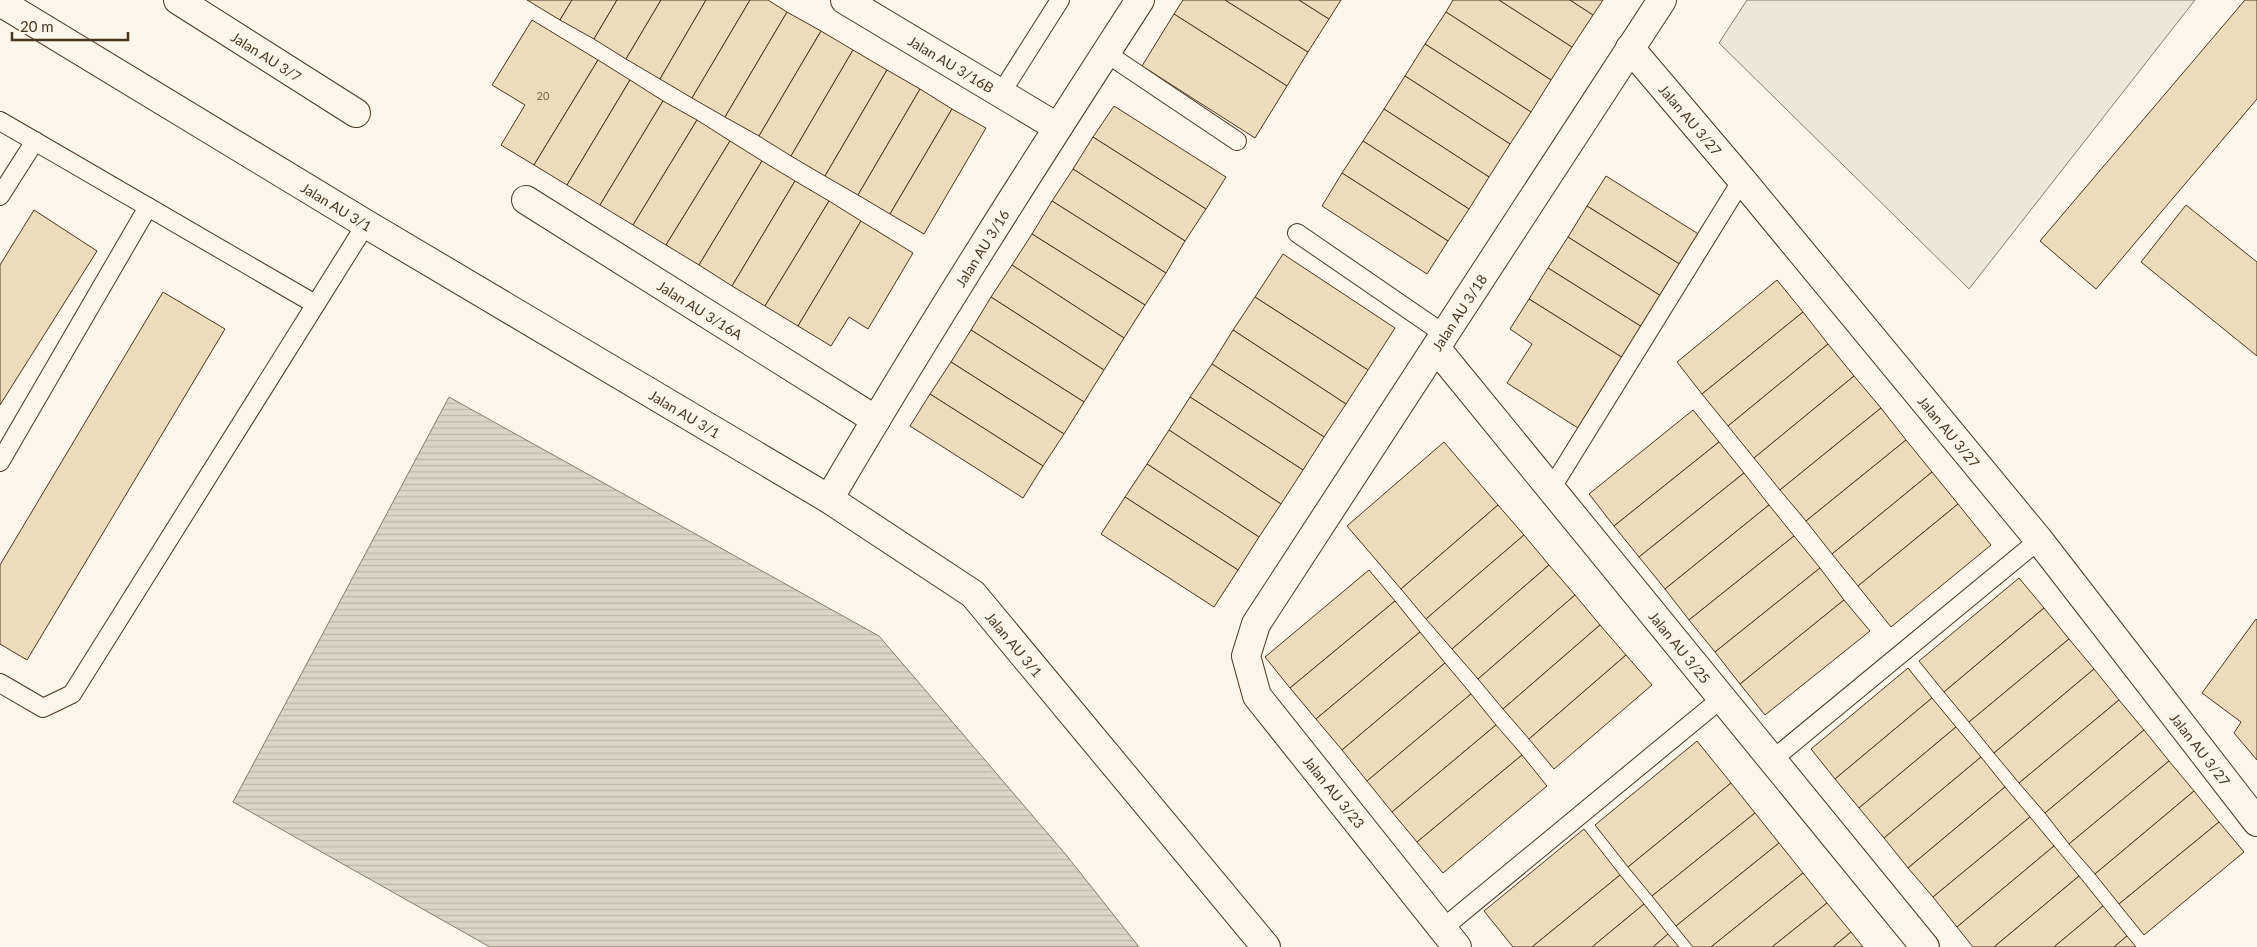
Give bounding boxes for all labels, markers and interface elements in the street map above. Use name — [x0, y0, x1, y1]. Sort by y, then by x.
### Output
scale bar — [12, 10, 129, 42]
text: 20 m — [20, 17, 54, 35]
street label: Jalan AU 3/7 — [229, 28, 305, 85]
street label: Jalan AU 3/16B — [906, 32, 997, 96]
street label: Jalan AU 3/27 — [1656, 81, 1726, 159]
house number: 20 — [537, 89, 550, 102]
street label: Jalan AU 3/1 — [298, 178, 375, 234]
street label: Jalan AU 3/16 — [951, 206, 1012, 289]
street label: Jalan AU 3/18 — [1428, 271, 1490, 354]
street label: Jalan AU 3/16A — [655, 277, 747, 343]
street label: Jalan AU 3/1 — [646, 386, 723, 441]
street label: Jalan AU 3/27 — [1915, 392, 1984, 471]
street label: Jalan AU 3/1 — [983, 608, 1046, 680]
street label: Jalan AU 3/25 — [1646, 608, 1714, 686]
street label: Jalan AU 3/27 — [2167, 709, 2234, 789]
street label: Jalan AU 3/23 — [1300, 753, 1368, 831]

